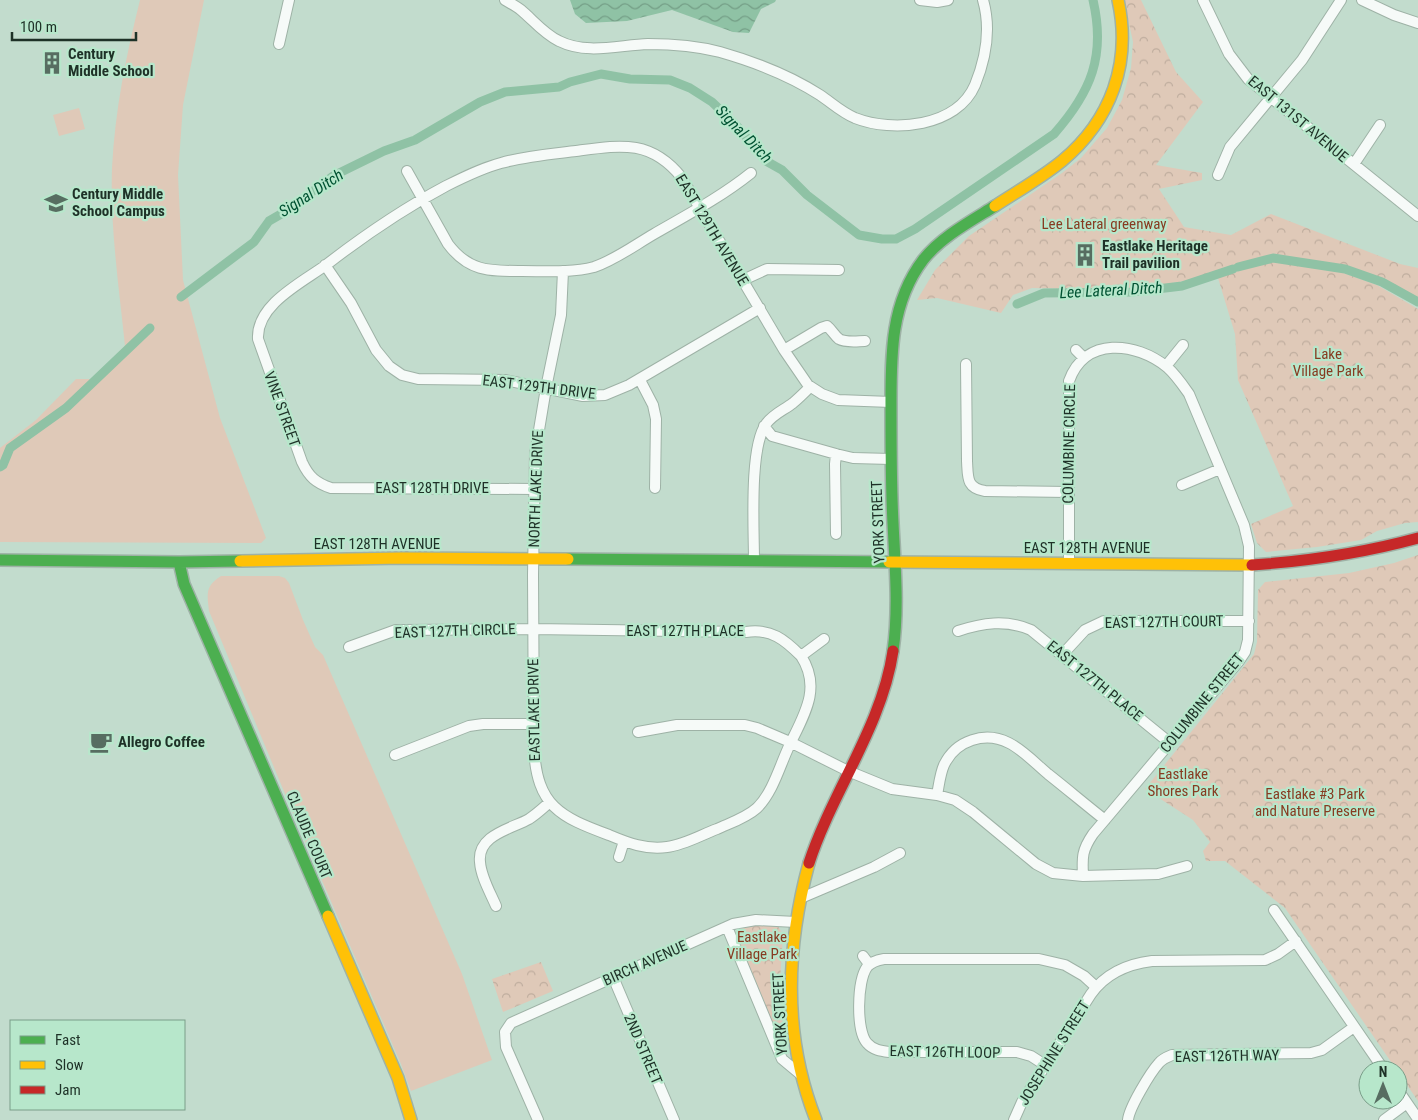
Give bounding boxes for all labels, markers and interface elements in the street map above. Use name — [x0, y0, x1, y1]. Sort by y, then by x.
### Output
scale bar — [12, 10, 136, 42]
text: 100 m — [20, 18, 57, 36]
place label: Century Middle School — [68, 45, 154, 80]
building icon: Century Middle School — [39, 50, 65, 76]
street label: EAST 131ST AVENUE — [1244, 72, 1352, 166]
water label: Signal Ditch — [712, 101, 776, 167]
water label: Signal Ditch — [275, 165, 347, 221]
street label: EAST 129TH AVENUE — [672, 171, 752, 289]
place label: Century Middle School Campus — [72, 185, 165, 220]
school or university icon: Century Middle School Campus — [43, 190, 69, 216]
park label: Lee Lateral greenway — [1041, 215, 1167, 233]
place label: Eastlake Heritage Trail pavilion — [1102, 237, 1208, 272]
building icon: Eastlake Heritage Trail pavilion — [1072, 242, 1098, 268]
water label: Lee Lateral Ditch — [1059, 278, 1163, 302]
park label: Lake Village Park — [1293, 345, 1364, 380]
street label: VINE STREET — [260, 369, 304, 449]
street label: EAST 129TH DRIVE — [481, 371, 597, 403]
street label: COLUMBINE CIRCLE — [1059, 384, 1079, 504]
street label: NORTH LAKE DRIVE — [525, 430, 547, 548]
street label: EAST 128TH DRIVE — [375, 479, 489, 497]
street label: YORK STREET — [868, 480, 888, 564]
street label: EAST 128TH AVENUE — [314, 535, 440, 553]
street label: EAST 128TH AVENUE — [1024, 539, 1150, 557]
street label: EAST 127TH COURT — [1104, 612, 1224, 632]
street label: EAST 127TH CIRCLE — [394, 620, 516, 642]
street label: EAST 127TH PLACE — [626, 622, 744, 640]
street label: EAST 127TH PLACE — [1044, 637, 1146, 725]
street label: COLUMBINE STREET — [1156, 650, 1248, 756]
street label: EASTLAKE DRIVE — [524, 658, 544, 762]
cafe icon: Allegro Coffee — [88, 729, 114, 755]
place label: Allegro Coffee — [118, 733, 205, 751]
park label: Eastlake Shores Park — [1147, 765, 1219, 800]
park label: Eastlake #3 Park and Nature Preserve — [1255, 785, 1375, 820]
street label: CLAUDE COURT — [282, 789, 336, 882]
park label: Eastlake Village Park — [727, 928, 798, 963]
street label: BIRCH AVENUE — [600, 936, 690, 990]
street label: YORK STREET — [769, 972, 791, 1056]
street label: JOSEPHINE STREET — [1015, 997, 1093, 1108]
street label: 2ND STREET — [620, 1011, 666, 1087]
legend — [10, 1020, 185, 1110]
text: Fast — [55, 1031, 80, 1049]
street label: EAST 126TH LOOP — [890, 1042, 1000, 1062]
street label: EAST 126TH WAY — [1175, 1046, 1280, 1066]
text: Slow — [55, 1056, 84, 1074]
north arrow — [1358, 1060, 1408, 1110]
text: N — [1379, 1064, 1387, 1080]
text: Jam — [55, 1081, 81, 1099]

